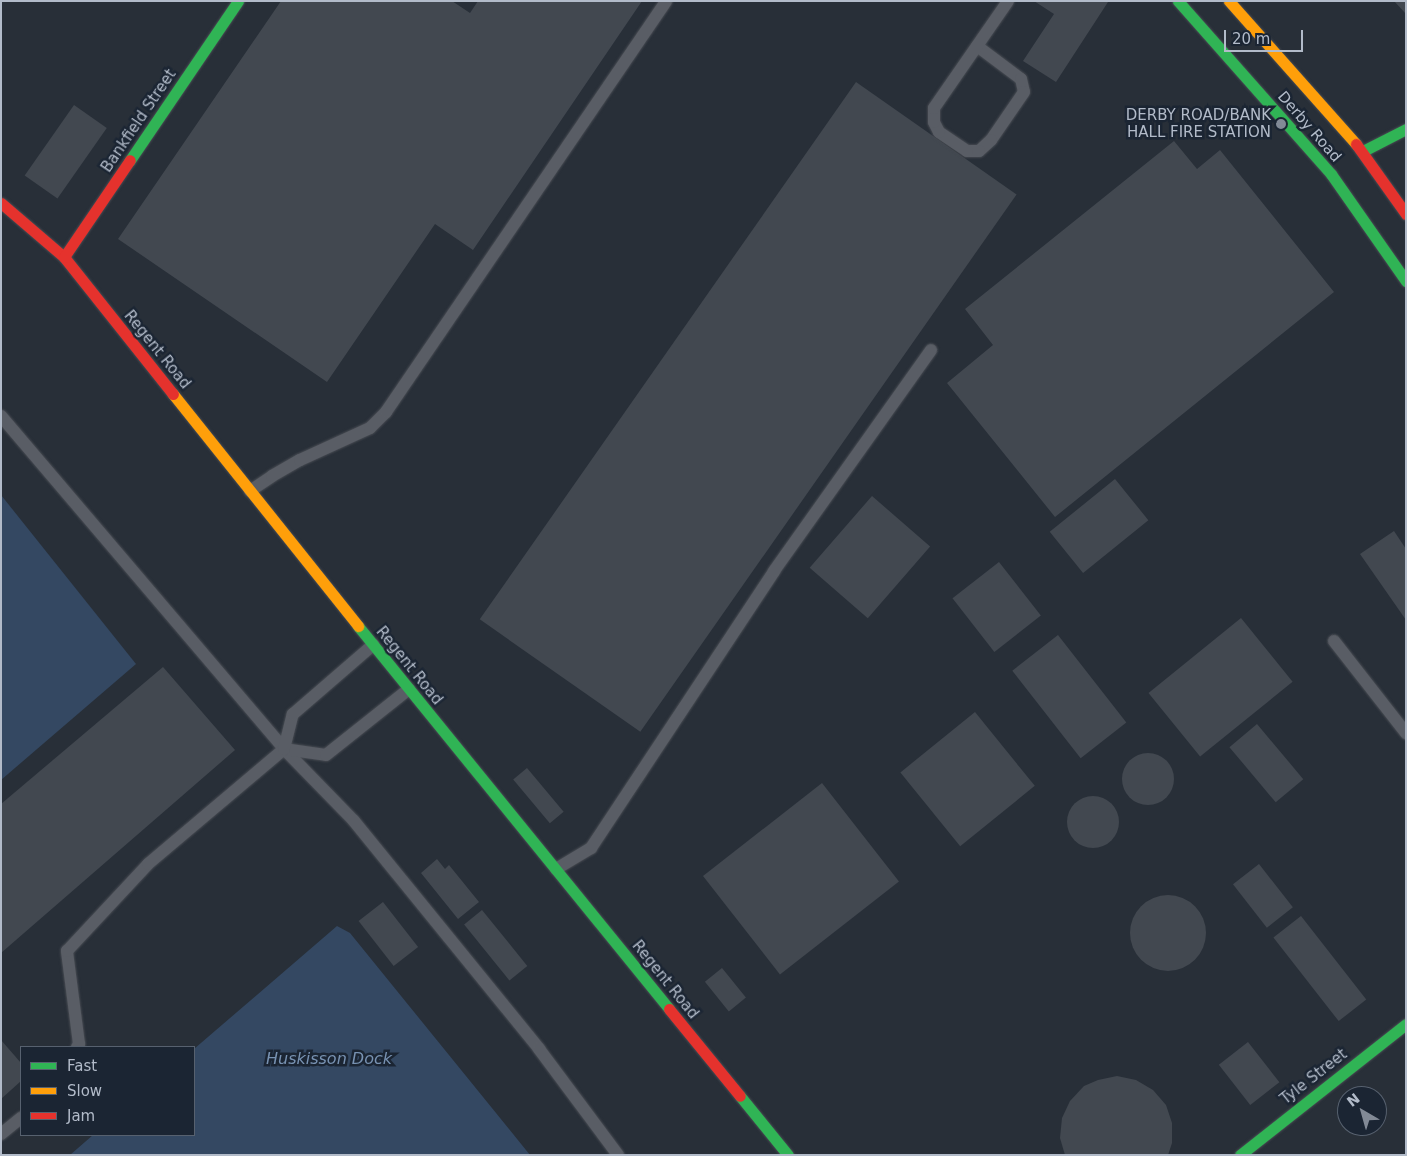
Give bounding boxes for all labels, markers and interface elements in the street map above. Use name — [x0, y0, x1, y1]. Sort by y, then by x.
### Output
scale bar — [1227, 20, 1306, 52]
text: 20 m — [1232, 30, 1270, 48]
street label: Bankfield Street — [98, 66, 180, 176]
street label: Derby Road — [1273, 88, 1345, 166]
place label: DERBY ROAD/BANK HALL FIRE STATION — [1126, 106, 1271, 141]
marker: DERBY ROAD/BANK HALL FIRE STATION — [1275, 118, 1287, 130]
street label: Regent Road — [120, 307, 194, 393]
street label: Regent Road — [372, 623, 446, 709]
street label: Regent Road — [628, 937, 702, 1023]
street label: Tyle Street — [1277, 1045, 1351, 1109]
legend — [20, 1046, 195, 1136]
water label: Huskisson Dock — [266, 1049, 392, 1069]
text: Fast — [67, 1057, 97, 1075]
text: Slow — [67, 1082, 102, 1100]
north arrow — [1337, 1086, 1387, 1136]
text: N — [1344, 1090, 1363, 1110]
text: Jam — [67, 1107, 95, 1125]

